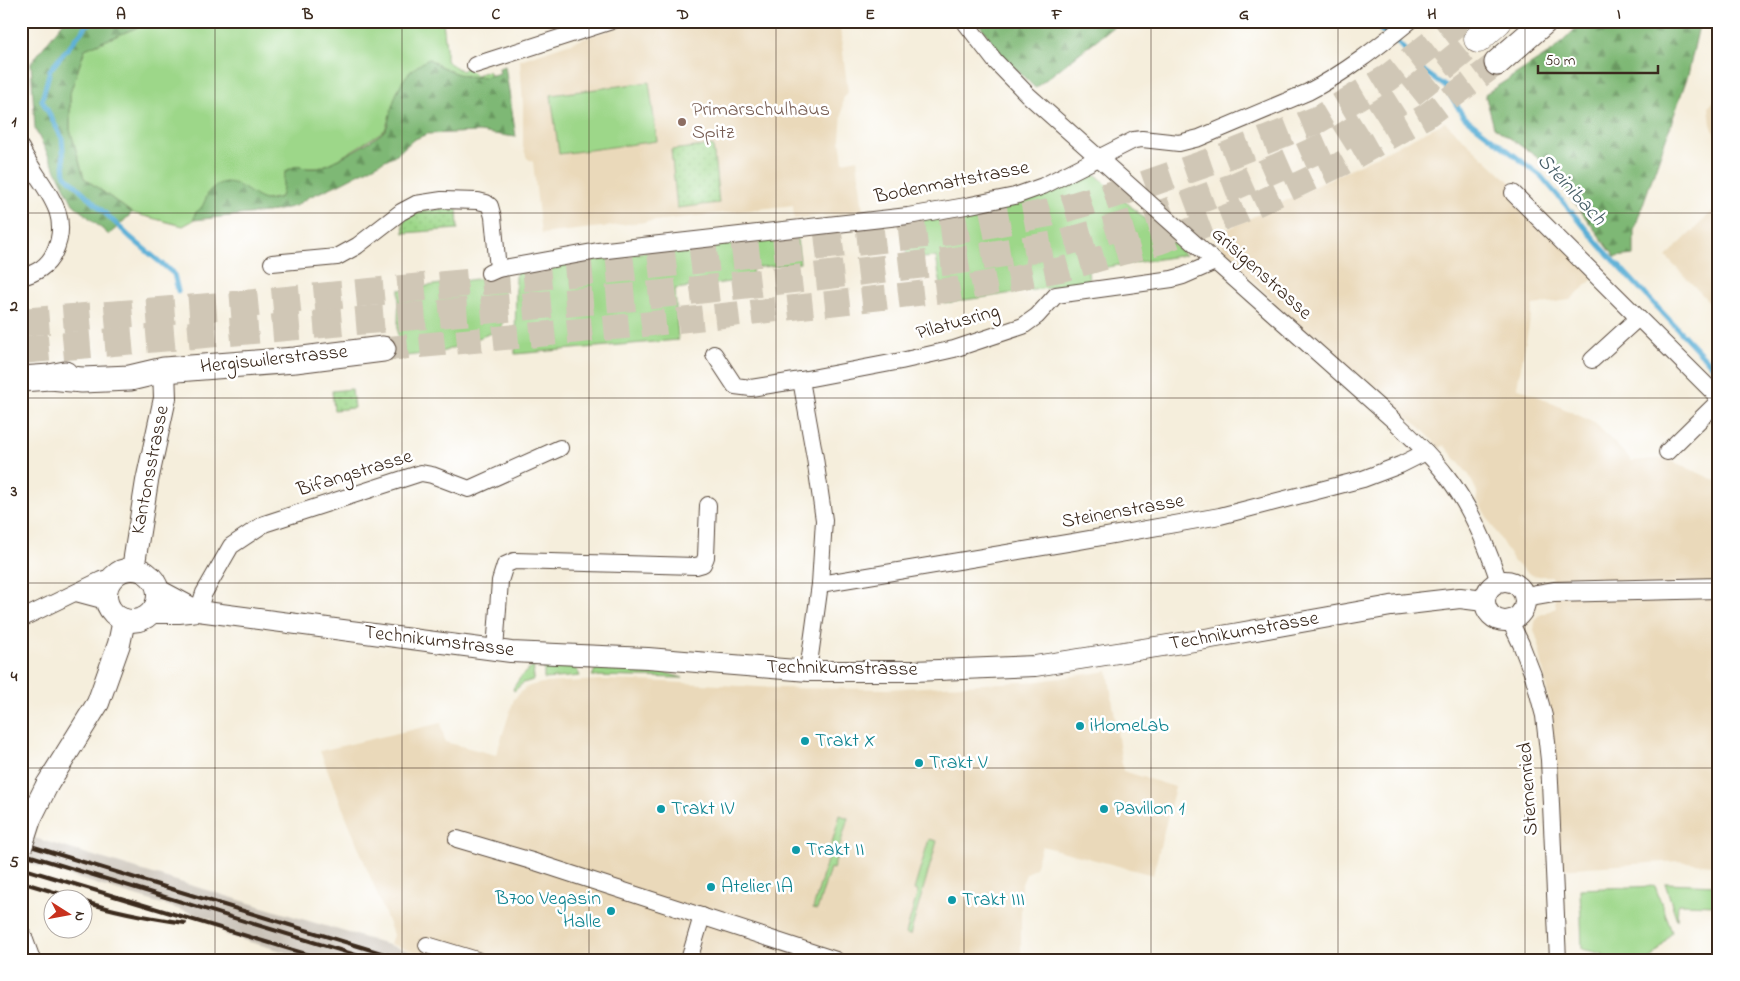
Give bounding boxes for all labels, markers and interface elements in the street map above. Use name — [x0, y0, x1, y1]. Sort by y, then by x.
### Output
text: A — [116, 3, 126, 27]
text: B — [302, 3, 314, 27]
text: C — [492, 3, 501, 27]
text: D — [676, 3, 689, 27]
text: E — [865, 3, 875, 27]
text: F — [1051, 3, 1063, 27]
text: G — [1239, 3, 1249, 27]
text: H — [1427, 3, 1437, 27]
text: I — [1617, 3, 1621, 27]
scale bar — [1538, 42, 1658, 74]
text: 50 m — [1545, 50, 1576, 72]
place label: Primarschulhaus Spitz — [692, 96, 830, 148]
text: 1 — [11, 110, 17, 134]
marker: Primarschulhaus Spitz — [676, 116, 688, 128]
water label: Steinibach — [1529, 147, 1613, 234]
street label: Bodenmattstrasse — [871, 154, 1032, 212]
street label: Grisigenstrasse — [1203, 221, 1318, 328]
text: 2 — [9, 295, 18, 319]
street label: Pilatusring — [913, 297, 1003, 350]
street label: Hergiswilerstrasse — [199, 338, 349, 383]
street label: Kantonsstrasse — [124, 403, 178, 537]
street label: Bifangstrasse — [293, 443, 417, 507]
text: 3 — [10, 480, 18, 504]
street label: Steinenstrasse — [1059, 487, 1187, 537]
street label: Technikumstrasse — [1167, 605, 1321, 659]
street label: Technikumstrasse — [362, 618, 516, 666]
street label: Technikumstrasse — [766, 653, 918, 685]
text: 4 — [10, 665, 18, 689]
place label: iHomeLab — [1090, 712, 1169, 741]
marker: iHomeLab — [1074, 720, 1086, 732]
place label: Trakt X — [815, 727, 876, 756]
marker: Trakt X — [799, 735, 811, 747]
street label: Sternenried — [1511, 741, 1547, 837]
place label: Trakt V — [929, 749, 988, 778]
marker: Trakt V — [913, 757, 925, 769]
place label: Trakt IV — [671, 795, 735, 824]
place label: Pavillon 1 — [1114, 795, 1185, 824]
marker: Trakt IV — [655, 803, 667, 815]
marker: Pavillon 1 — [1098, 803, 1110, 815]
place label: Trakt II — [806, 836, 864, 865]
marker: Trakt II — [790, 844, 802, 856]
text: 5 — [9, 851, 19, 875]
place label: Atelier IA — [721, 873, 793, 902]
marker: Atelier IA — [705, 881, 717, 893]
place label: B700 Vegasin Halle — [494, 885, 601, 937]
place label: Trakt III — [962, 886, 1025, 915]
north arrow — [42, 888, 92, 938]
marker: Trakt III — [946, 894, 958, 906]
marker: B700 Vegasin Halle — [605, 905, 617, 917]
text: N — [68, 910, 90, 923]

